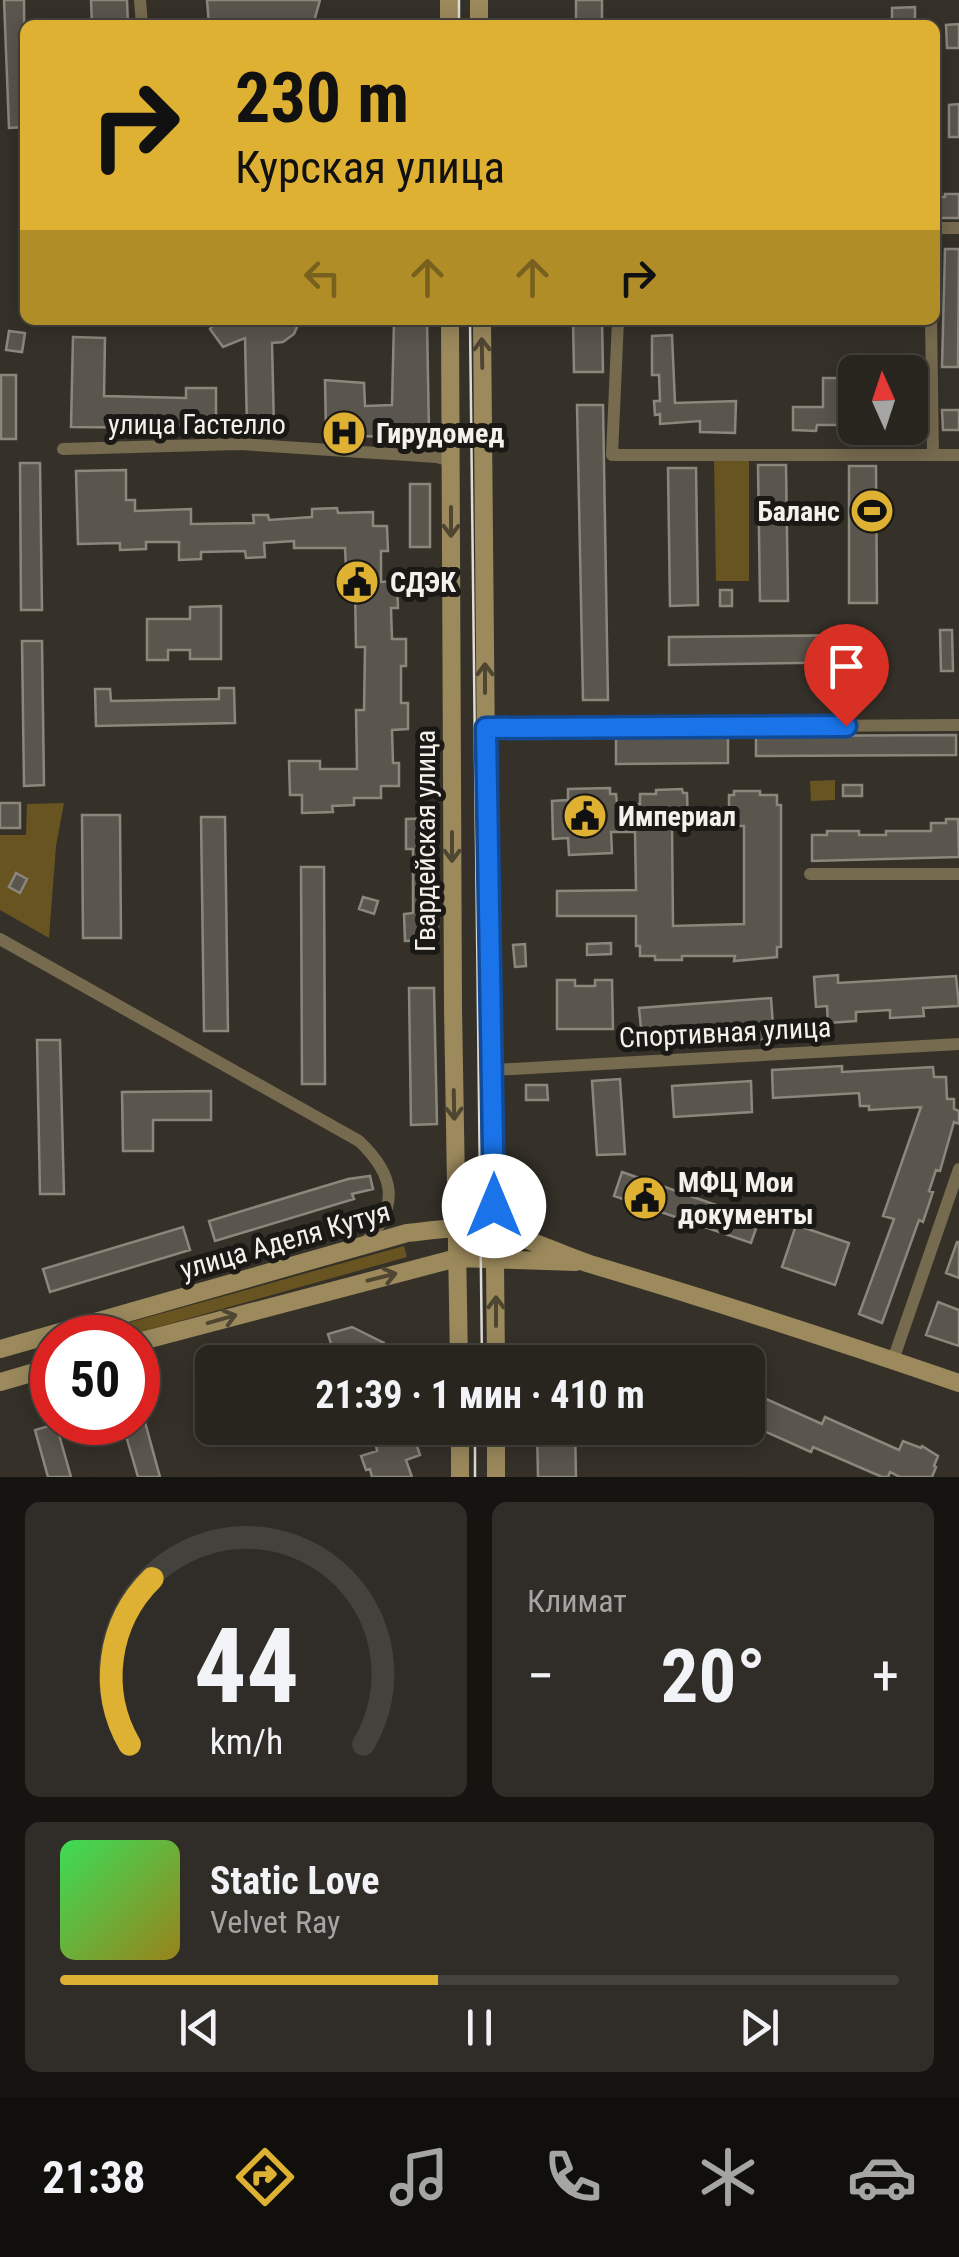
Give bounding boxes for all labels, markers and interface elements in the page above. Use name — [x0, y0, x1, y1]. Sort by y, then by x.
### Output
text: 230 m — [235, 57, 409, 139]
icon: right — [70, 60, 200, 190]
text: Курская улица — [235, 141, 505, 194]
icon: left — [295, 250, 350, 305]
icon: ahead — [400, 250, 455, 305]
icon: ahead — [505, 250, 560, 305]
icon: right — [610, 250, 665, 305]
one-way arrow — [473, 337, 492, 369]
north arrow — [838, 355, 928, 445]
map controls — [838, 355, 928, 445]
street label: улица Гастелло — [108, 408, 286, 441]
hospital icon: Гирудомед — [321, 410, 367, 456]
place label: Гирудомед — [376, 417, 504, 450]
sports icon: Баланс — [849, 488, 895, 534]
place label: Баланс — [757, 495, 840, 528]
one-way arrow — [442, 506, 460, 538]
public building icon: СДЭК — [334, 559, 380, 605]
place label: СДЭК — [390, 566, 456, 599]
pin — [804, 624, 889, 727]
icon: arrive — [819, 639, 874, 694]
one-way arrow — [476, 662, 494, 694]
street label: Гвардейская улица — [409, 730, 442, 952]
public building icon: Империал — [562, 793, 608, 839]
place label: Империал — [618, 800, 736, 833]
one-way arrow — [442, 830, 462, 863]
street label: Спортивная улица — [618, 1010, 832, 1055]
one-way arrow — [445, 1089, 464, 1121]
position arrow — [442, 1154, 546, 1258]
place label: МФЦ Мои документы — [678, 1166, 813, 1231]
public building icon: МФЦ Мои документы — [622, 1175, 668, 1221]
street label: улица Аделя Кутуя — [176, 1195, 394, 1286]
one-way arrow — [365, 1267, 397, 1285]
one-way arrow — [486, 1295, 506, 1328]
one-way arrow — [206, 1308, 238, 1327]
speed limit sign: 50 — [30, 1315, 160, 1445]
text: 21:39 · 1 мин · 410 m — [315, 1373, 645, 1417]
text: Климат — [527, 1582, 627, 1620]
text: 44 — [193, 1606, 299, 1727]
text: 20° — [661, 1632, 766, 1720]
text: − — [527, 1644, 555, 1708]
text: + — [872, 1644, 899, 1708]
text: km/h — [209, 1721, 283, 1763]
text: Static Love — [210, 1859, 379, 1903]
text: Velvet Ray — [210, 1903, 340, 1941]
icon: previous — [172, 2000, 227, 2055]
icon: pause — [452, 2000, 507, 2055]
icon: next — [732, 2000, 787, 2055]
icon: directions — [230, 2142, 300, 2212]
icon: music — [384, 2142, 454, 2212]
icon: phone — [538, 2142, 608, 2212]
icon: climate — [693, 2142, 763, 2212]
icon: car — [847, 2142, 917, 2212]
text: 21:38 — [42, 2151, 145, 2204]

